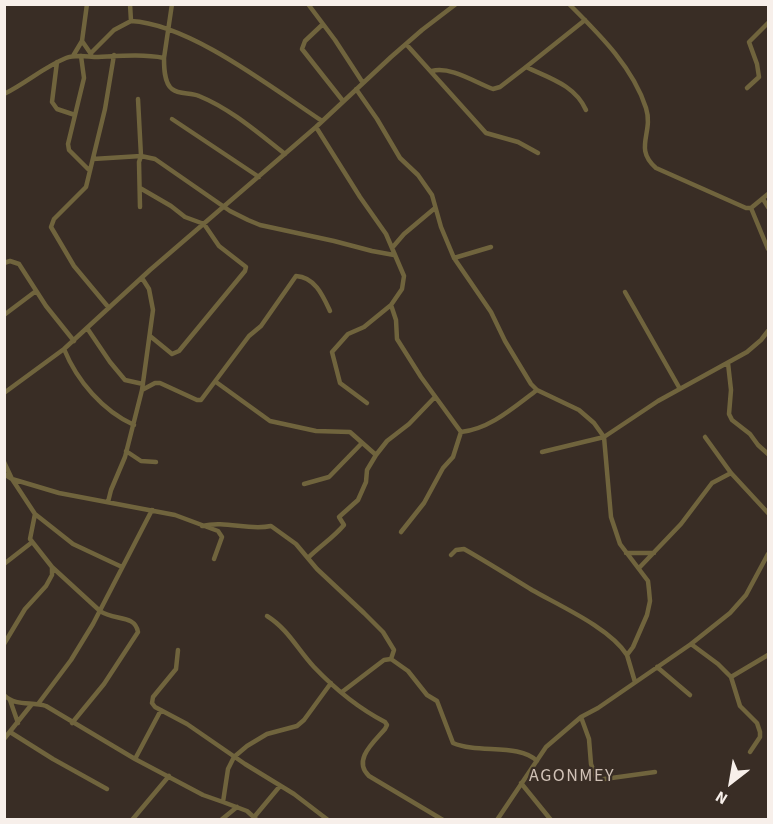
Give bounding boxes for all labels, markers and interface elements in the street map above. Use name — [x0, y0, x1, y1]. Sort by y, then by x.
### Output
north arrow — [701, 752, 761, 812]
district label: AGONMEY — [529, 766, 615, 788]
text: N — [712, 785, 732, 810]

